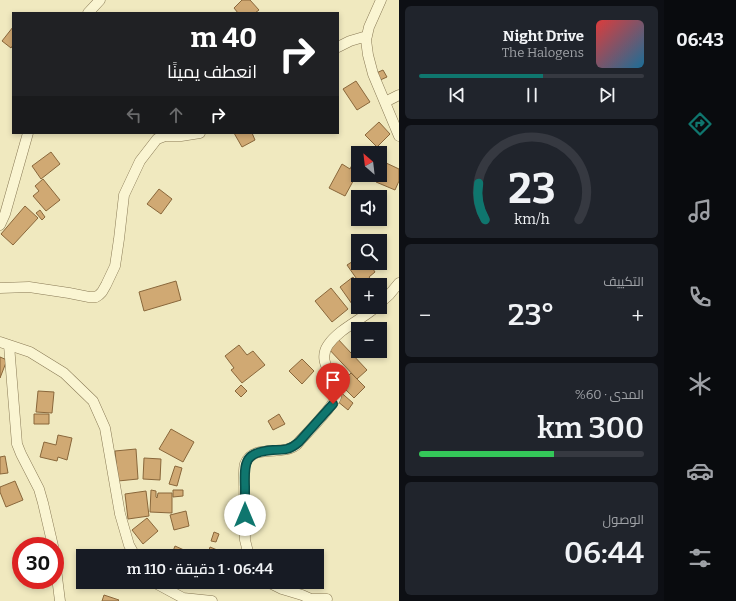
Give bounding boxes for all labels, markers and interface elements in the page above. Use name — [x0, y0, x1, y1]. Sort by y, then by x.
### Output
text: 40 m — [190, 21, 257, 54]
text: Night Drive — [503, 27, 584, 45]
icon: right — [271, 28, 323, 80]
text: 06:43 — [676, 29, 724, 51]
text: The Halogens — [502, 45, 584, 60]
text: انعطف يمينًا — [167, 61, 257, 83]
icon: previous — [446, 84, 468, 106]
icon: pause — [521, 84, 543, 106]
icon: next — [596, 84, 618, 106]
icon: left — [123, 104, 145, 126]
icon: ahead — [165, 104, 187, 126]
icon: right — [207, 104, 229, 126]
icon: directions — [686, 110, 714, 138]
north arrow — [351, 146, 387, 182]
map controls — [351, 146, 387, 358]
text: 23 — [508, 163, 555, 213]
button: sound — [351, 190, 387, 226]
icon: music — [686, 197, 714, 225]
text: km/h — [514, 210, 549, 227]
button: search — [351, 234, 387, 270]
text: التكييف — [603, 274, 644, 289]
button: + — [351, 278, 387, 314]
icon: phone — [686, 283, 714, 311]
text: 23° — [508, 297, 555, 333]
text: − — [419, 302, 431, 329]
text: + — [631, 302, 644, 329]
button: − — [351, 322, 387, 358]
pin — [316, 363, 350, 404]
icon: arrive — [322, 369, 344, 391]
icon: climate — [686, 370, 714, 398]
text: المدى · 60% — [575, 387, 644, 402]
text: 300 km — [537, 410, 644, 446]
icon: car — [686, 457, 714, 485]
position arrow — [224, 494, 266, 536]
text: الوصول — [603, 512, 644, 527]
text: 06:44 — [564, 535, 644, 571]
speed limit sign: 30 — [12, 537, 64, 589]
icon: filters — [686, 544, 714, 572]
text: 06:44 · 1 دقيقة · 110 m — [127, 560, 273, 578]

